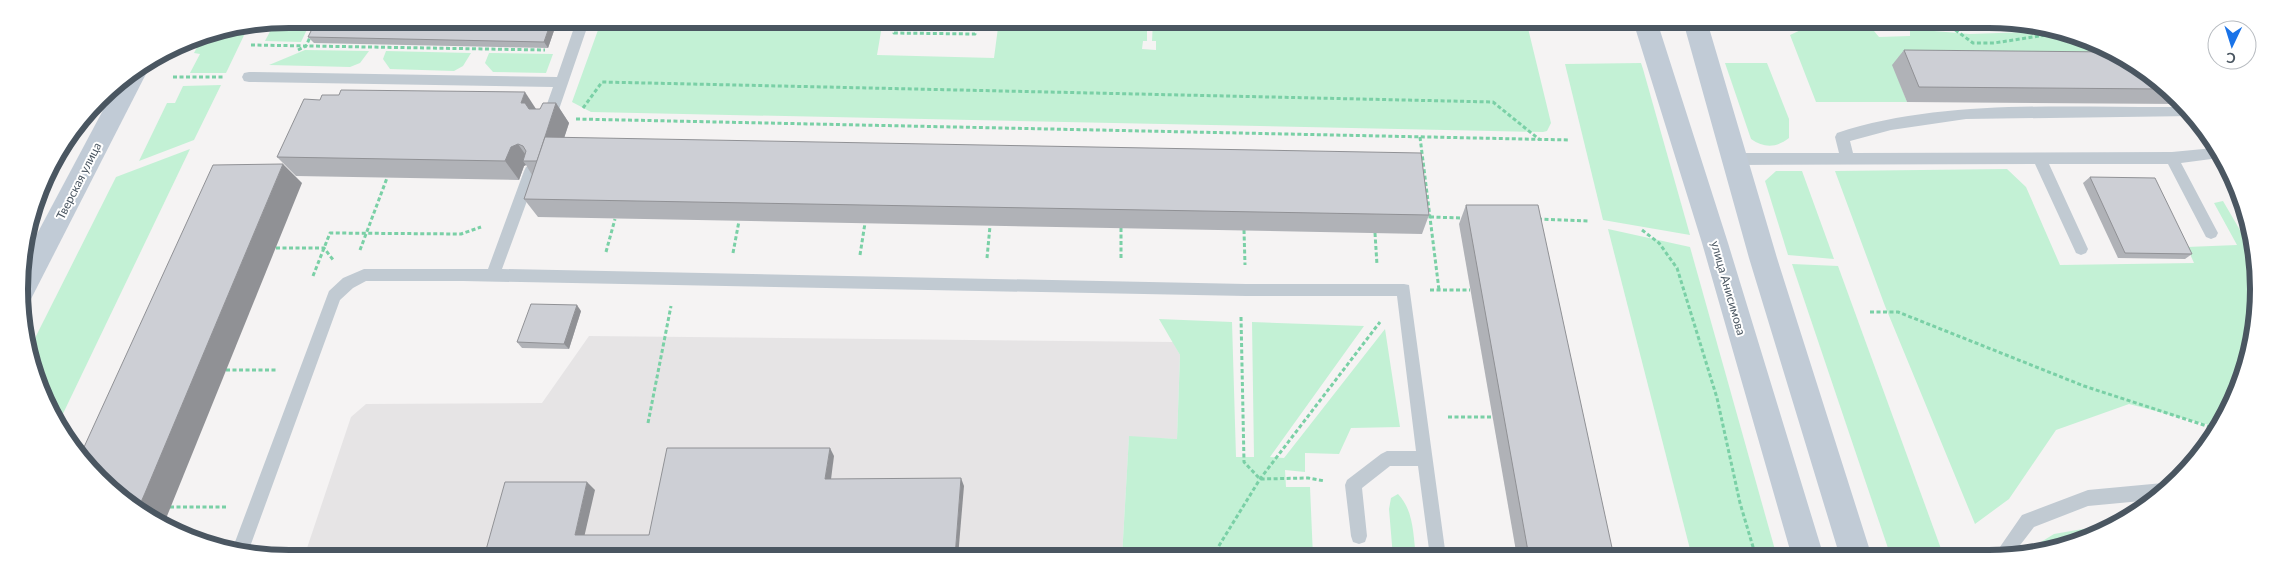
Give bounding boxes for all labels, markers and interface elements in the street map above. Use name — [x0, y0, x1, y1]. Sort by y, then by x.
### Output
north arrow — [2207, 20, 2257, 70]
text: С — [2225, 50, 2236, 67]
street label: Тверская улица — [53, 140, 104, 222]
street label: улица Анисимова — [1708, 239, 1749, 337]

